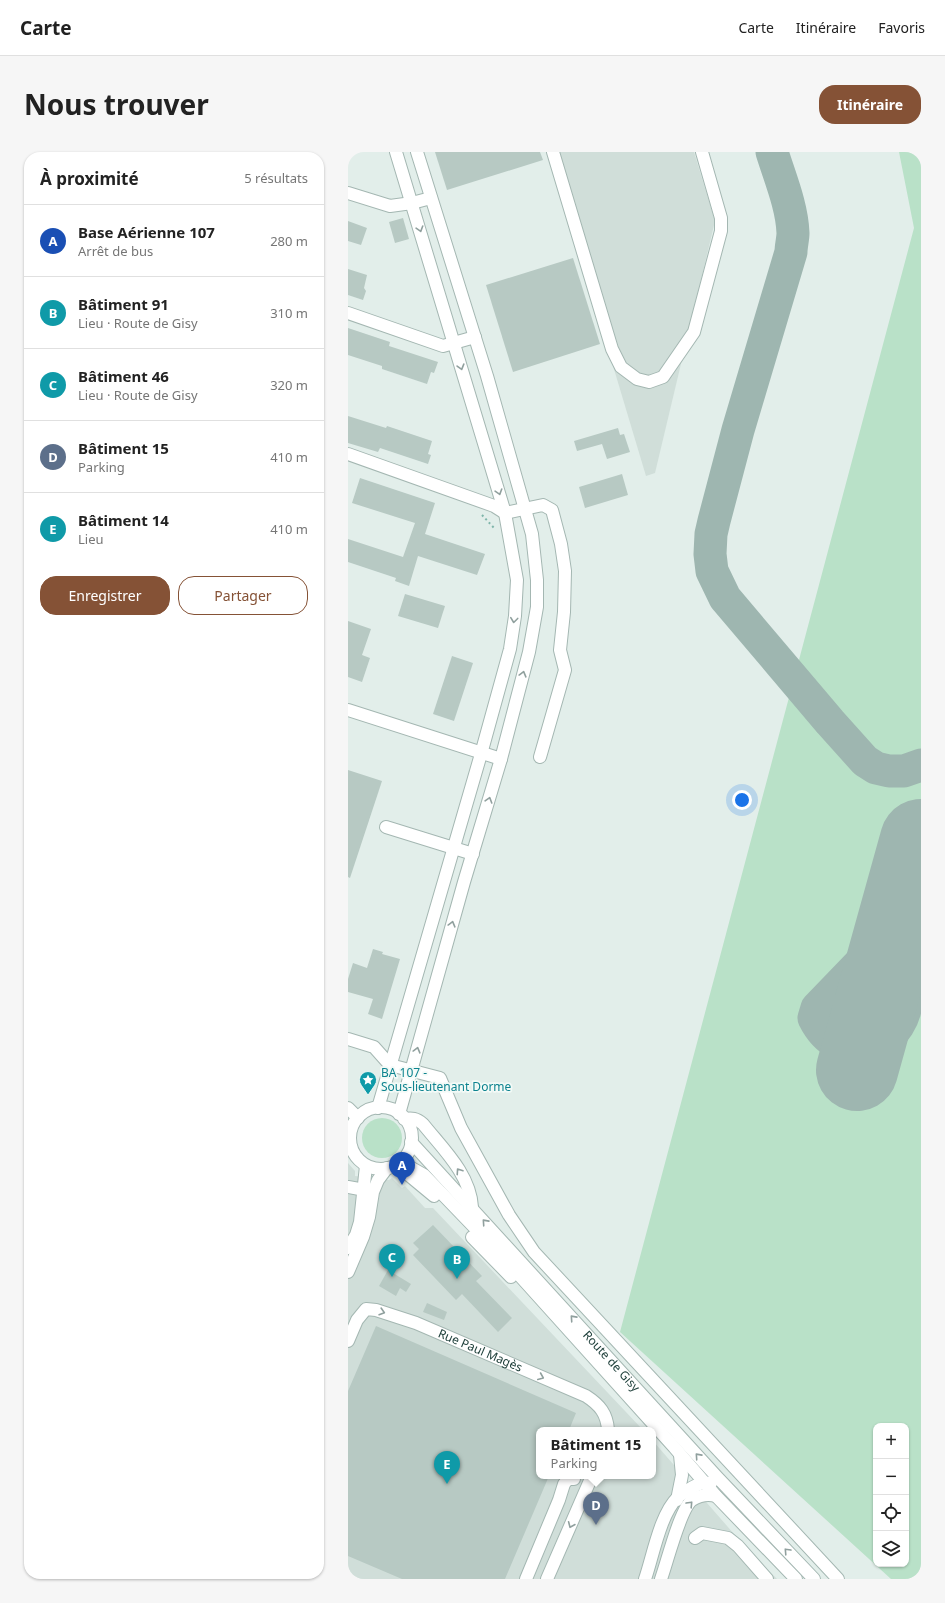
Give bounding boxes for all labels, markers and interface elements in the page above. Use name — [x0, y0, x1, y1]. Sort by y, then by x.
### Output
text: Carte — [20, 15, 72, 41]
text: Carte — [738, 18, 774, 37]
text: Itinéraire — [796, 18, 856, 37]
text: Favoris — [878, 18, 925, 37]
text: Nous trouver — [24, 85, 209, 123]
button: Itinéraire — [819, 85, 921, 124]
text: À proximité — [40, 167, 139, 190]
text: 5 résultats — [244, 169, 308, 187]
text: Base Aérienne 107 — [78, 222, 215, 242]
one-way arrow — [415, 226, 424, 233]
text: A — [49, 232, 58, 250]
text: 280 m — [270, 232, 308, 250]
text: Arrêt de bus — [78, 242, 153, 260]
text: Bâtiment 91 — [78, 294, 169, 314]
text: B — [49, 304, 57, 322]
text: 310 m — [270, 304, 308, 322]
text: Lieu · Route de Gisy — [78, 314, 198, 332]
one-way arrow — [456, 364, 465, 371]
text: Bâtiment 46 — [78, 366, 169, 386]
text: C — [49, 376, 57, 394]
text: 320 m — [270, 376, 308, 394]
text: Lieu · Route de Gisy — [78, 386, 198, 404]
text: Bâtiment 15 — [78, 438, 169, 458]
text: D — [48, 448, 58, 466]
text: 410 m — [270, 448, 308, 466]
text: Parking — [78, 458, 125, 476]
one-way arrow — [494, 488, 502, 495]
text: Bâtiment 14 — [78, 510, 169, 530]
text: E — [49, 520, 57, 538]
text: 410 m — [270, 520, 308, 538]
text: Lieu — [78, 530, 104, 548]
button: Enregistrer — [40, 576, 170, 615]
button: Partager — [178, 576, 308, 615]
one-way arrow — [510, 617, 519, 623]
one-way arrow — [519, 671, 527, 678]
your location — [732, 790, 752, 810]
one-way arrow — [484, 796, 493, 803]
one-way arrow — [447, 921, 456, 928]
one-way arrow — [412, 1046, 421, 1053]
place label: BA 107 - Sous-lieutenant Dorme — [381, 1064, 512, 1095]
place icon: BA 107 - Sous-lieutenant Dorme — [358, 1070, 378, 1095]
pin: A — [389, 1152, 415, 1185]
one-way arrow — [457, 1168, 464, 1175]
one-way arrow — [483, 1219, 490, 1227]
pin: C — [379, 1244, 405, 1277]
pin: B — [444, 1246, 470, 1279]
one-way arrow — [378, 1307, 385, 1316]
one-way arrow — [570, 1315, 578, 1323]
street label: Rue Paul Magès — [436, 1325, 525, 1376]
street label: Route de Gisy — [579, 1327, 645, 1396]
one-way arrow — [537, 1372, 544, 1380]
map controls — [873, 1423, 909, 1567]
button: + — [873, 1423, 909, 1459]
popup — [536, 1427, 656, 1479]
text: Bâtiment 15 — [551, 1434, 641, 1454]
pin: E — [434, 1451, 460, 1484]
one-way arrow — [696, 1453, 703, 1460]
text: Parking — [551, 1454, 597, 1472]
button: − — [873, 1459, 909, 1495]
pin: D — [583, 1492, 609, 1525]
button: locate — [873, 1495, 909, 1531]
one-way arrow — [685, 1501, 692, 1509]
one-way arrow — [568, 1520, 576, 1528]
button: layers — [873, 1531, 909, 1567]
one-way arrow — [785, 1548, 792, 1555]

